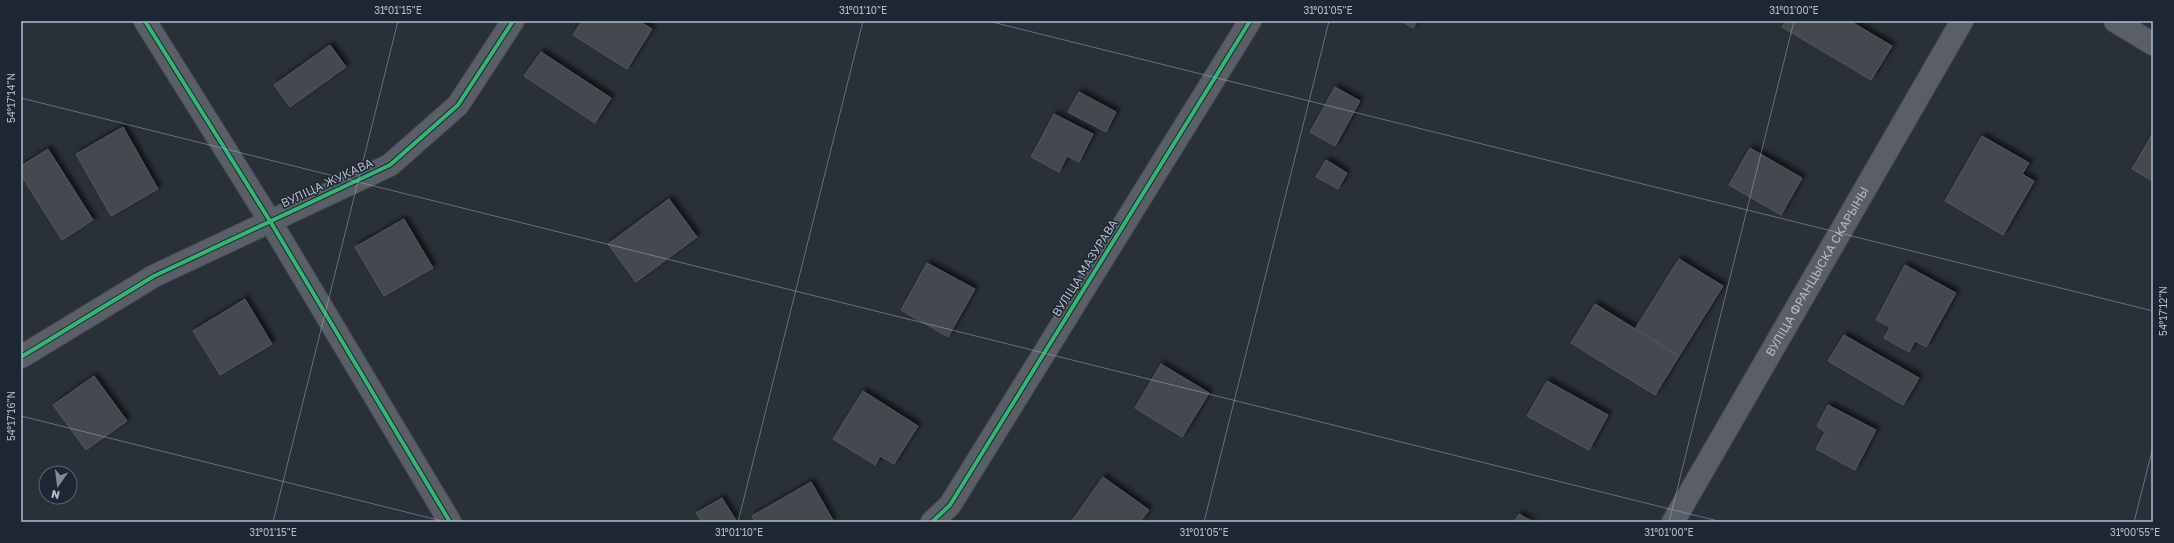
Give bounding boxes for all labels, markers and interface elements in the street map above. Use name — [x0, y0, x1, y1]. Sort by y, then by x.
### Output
text: 31°01'15"E — [374, 4, 422, 16]
text: 31°01'10"E — [839, 4, 887, 16]
text: 31°01'05"E — [1303, 4, 1353, 16]
text: 31°01'00"E — [1769, 4, 1819, 16]
text: 54°17'14"N — [5, 73, 17, 123]
street label: ВУЛІЦА ЖУКАВА — [278, 155, 375, 210]
street label: ВУЛІЦА ФРАНЦЫСКА СКАРЫНЫ — [1762, 184, 1872, 359]
street label: ВУЛІЦА МАЗУРАВА — [1049, 216, 1121, 319]
text: 54°17'12"N — [2157, 286, 2169, 336]
text: 54°17'16"N — [5, 391, 17, 441]
north arrow — [38, 465, 78, 505]
text: N — [50, 488, 61, 503]
text: 31°01'15"E — [249, 526, 297, 538]
text: 31°01'10"E — [715, 526, 763, 538]
text: 31°01'05"E — [1179, 526, 1229, 538]
text: 31°01'00"E — [1644, 526, 1694, 538]
text: 31°00'55"E — [2110, 526, 2160, 538]

